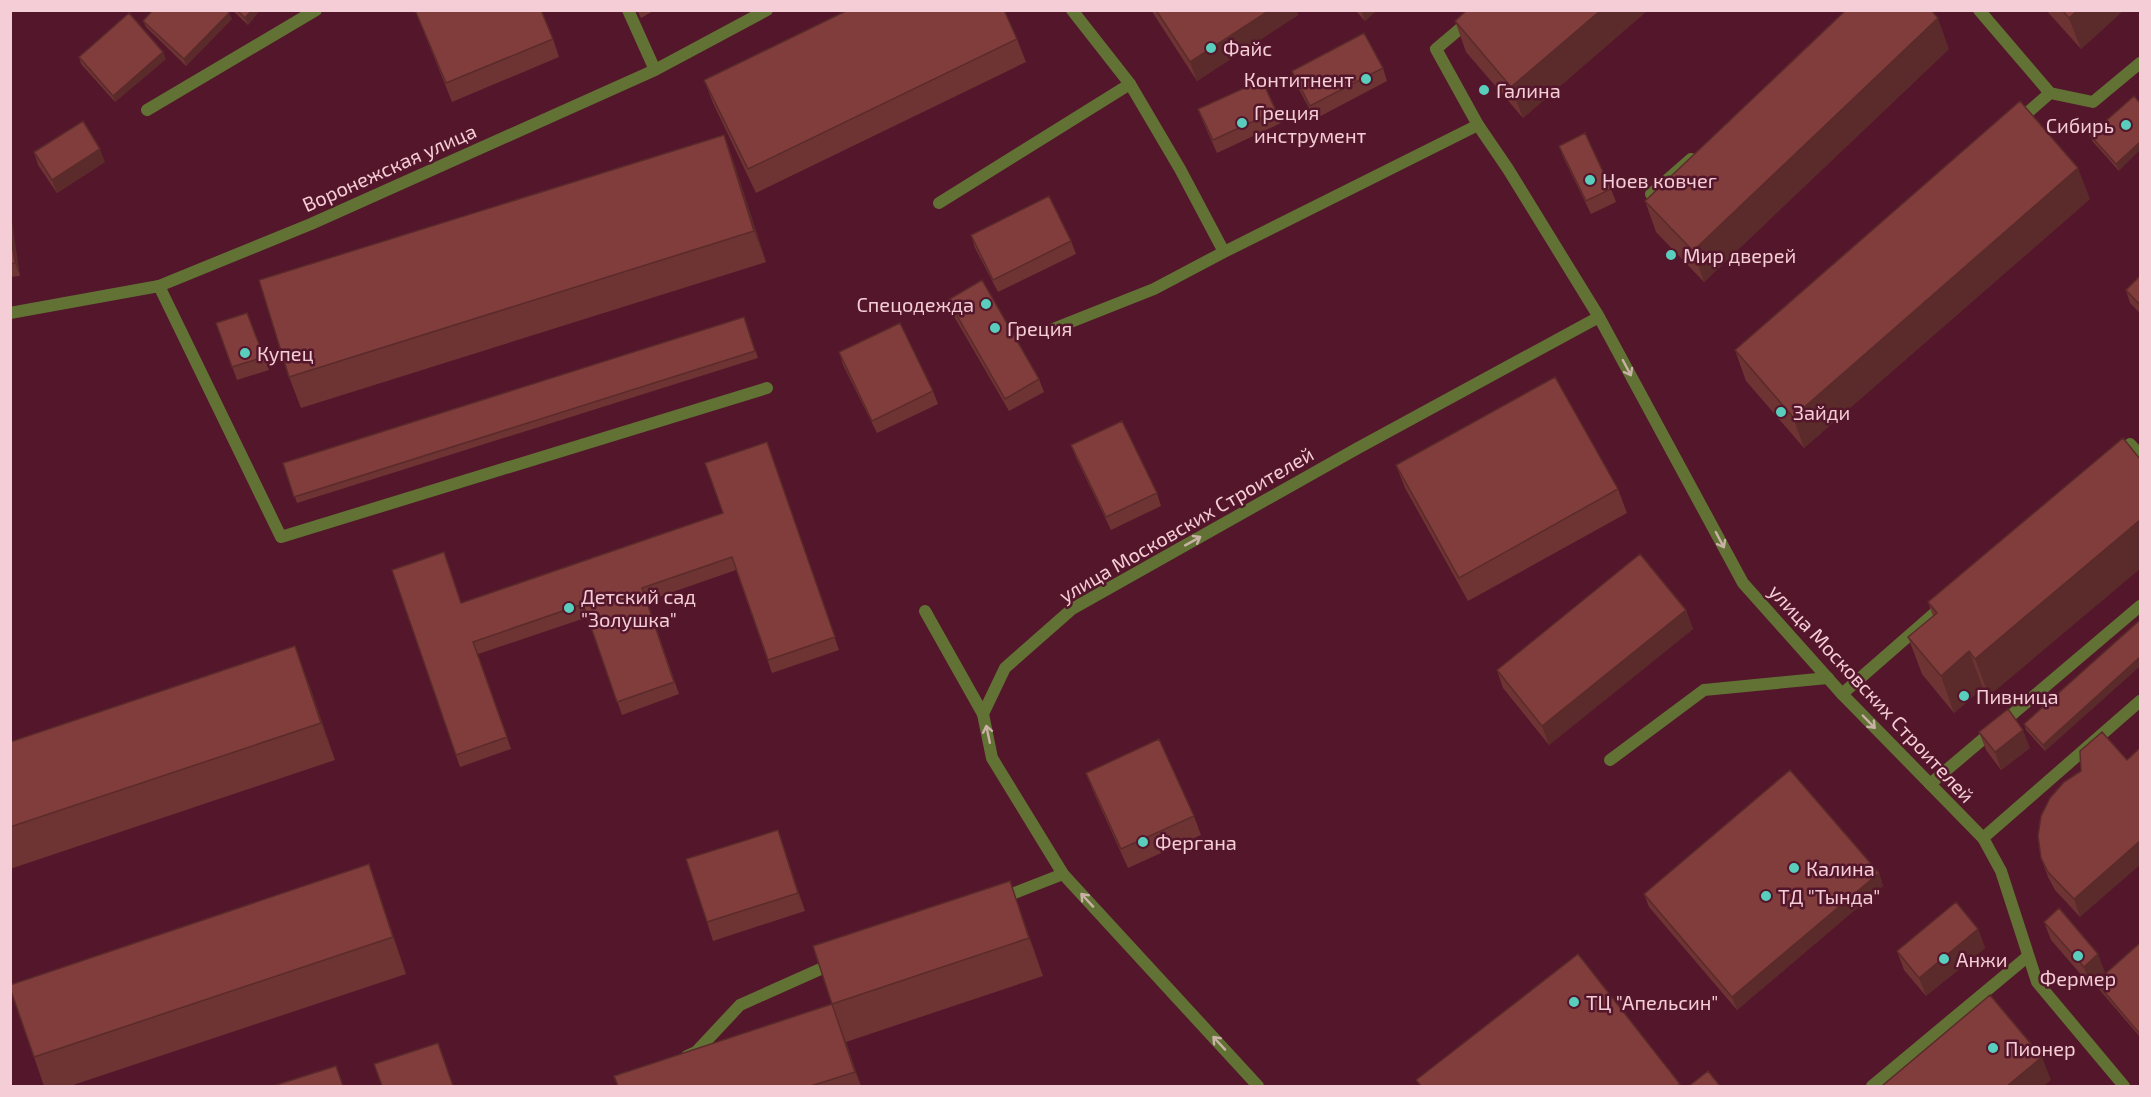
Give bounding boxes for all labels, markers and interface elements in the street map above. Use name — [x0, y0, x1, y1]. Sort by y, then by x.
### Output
place label: Файс — [1223, 36, 1272, 60]
marker: Файс — [1204, 41, 1218, 55]
place label: Контитнент — [1244, 67, 1354, 91]
marker: Контитнент — [1359, 72, 1373, 86]
place label: Галина — [1496, 78, 1561, 102]
marker: Галина — [1477, 83, 1491, 97]
place label: Греция инструмент — [1254, 100, 1367, 148]
place label: Сибирь — [2046, 113, 2114, 137]
marker: Греция инструмент — [1235, 116, 1249, 130]
street label: Воронежская улица — [298, 118, 480, 217]
marker: Сибирь — [2119, 118, 2133, 132]
place label: Ноев ковчег — [1602, 168, 1717, 192]
marker: Ноев ковчег — [1583, 173, 1597, 187]
place label: Мир дверей — [1683, 243, 1796, 267]
marker: Мир дверей — [1664, 248, 1678, 262]
place label: Спецодежда — [856, 292, 974, 316]
marker: Спецодежда — [979, 297, 993, 311]
place label: Греция — [1007, 316, 1072, 340]
marker: Греция — [988, 321, 1002, 335]
place label: Купец — [257, 341, 314, 366]
marker: Купец — [238, 346, 252, 360]
one-way arrow — [1622, 359, 1633, 377]
place label: Зайди — [1793, 400, 1850, 424]
marker: Зайди — [1774, 405, 1788, 419]
street label: улица Московских Строителей — [1054, 441, 1318, 608]
one-way arrow — [1714, 531, 1726, 548]
one-way arrow — [1184, 535, 1202, 546]
street label: улица Московских Строителей — [1764, 579, 1980, 808]
place label: Детский сад "Золушка" — [581, 584, 696, 632]
marker: Детский сад "Золушка" — [562, 601, 576, 615]
place label: Пивница — [1976, 684, 2059, 708]
marker: Пивница — [1957, 689, 1971, 703]
one-way arrow — [1862, 715, 1877, 730]
one-way arrow — [981, 725, 993, 744]
place label: Фергана — [1155, 830, 1237, 854]
marker: Фергана — [1136, 835, 1150, 849]
place label: Калина — [1806, 856, 1875, 880]
marker: Калина — [1787, 861, 1801, 875]
place label: ТД "Тында" — [1778, 884, 1880, 908]
marker: ТД "Тында" — [1759, 889, 1773, 903]
one-way arrow — [1080, 892, 1094, 907]
place label: Анжи — [1956, 947, 2008, 971]
marker: Фермер — [2071, 949, 2085, 963]
marker: Анжи — [1937, 952, 1951, 966]
place label: Фермер — [2040, 966, 2116, 990]
place label: ТЦ "Апельсин" — [1586, 990, 1718, 1014]
marker: ТЦ "Апельсин" — [1567, 995, 1581, 1009]
one-way arrow — [1212, 1036, 1226, 1051]
place label: Пионер — [2005, 1036, 2076, 1060]
marker: Пионер — [1986, 1041, 2000, 1055]

